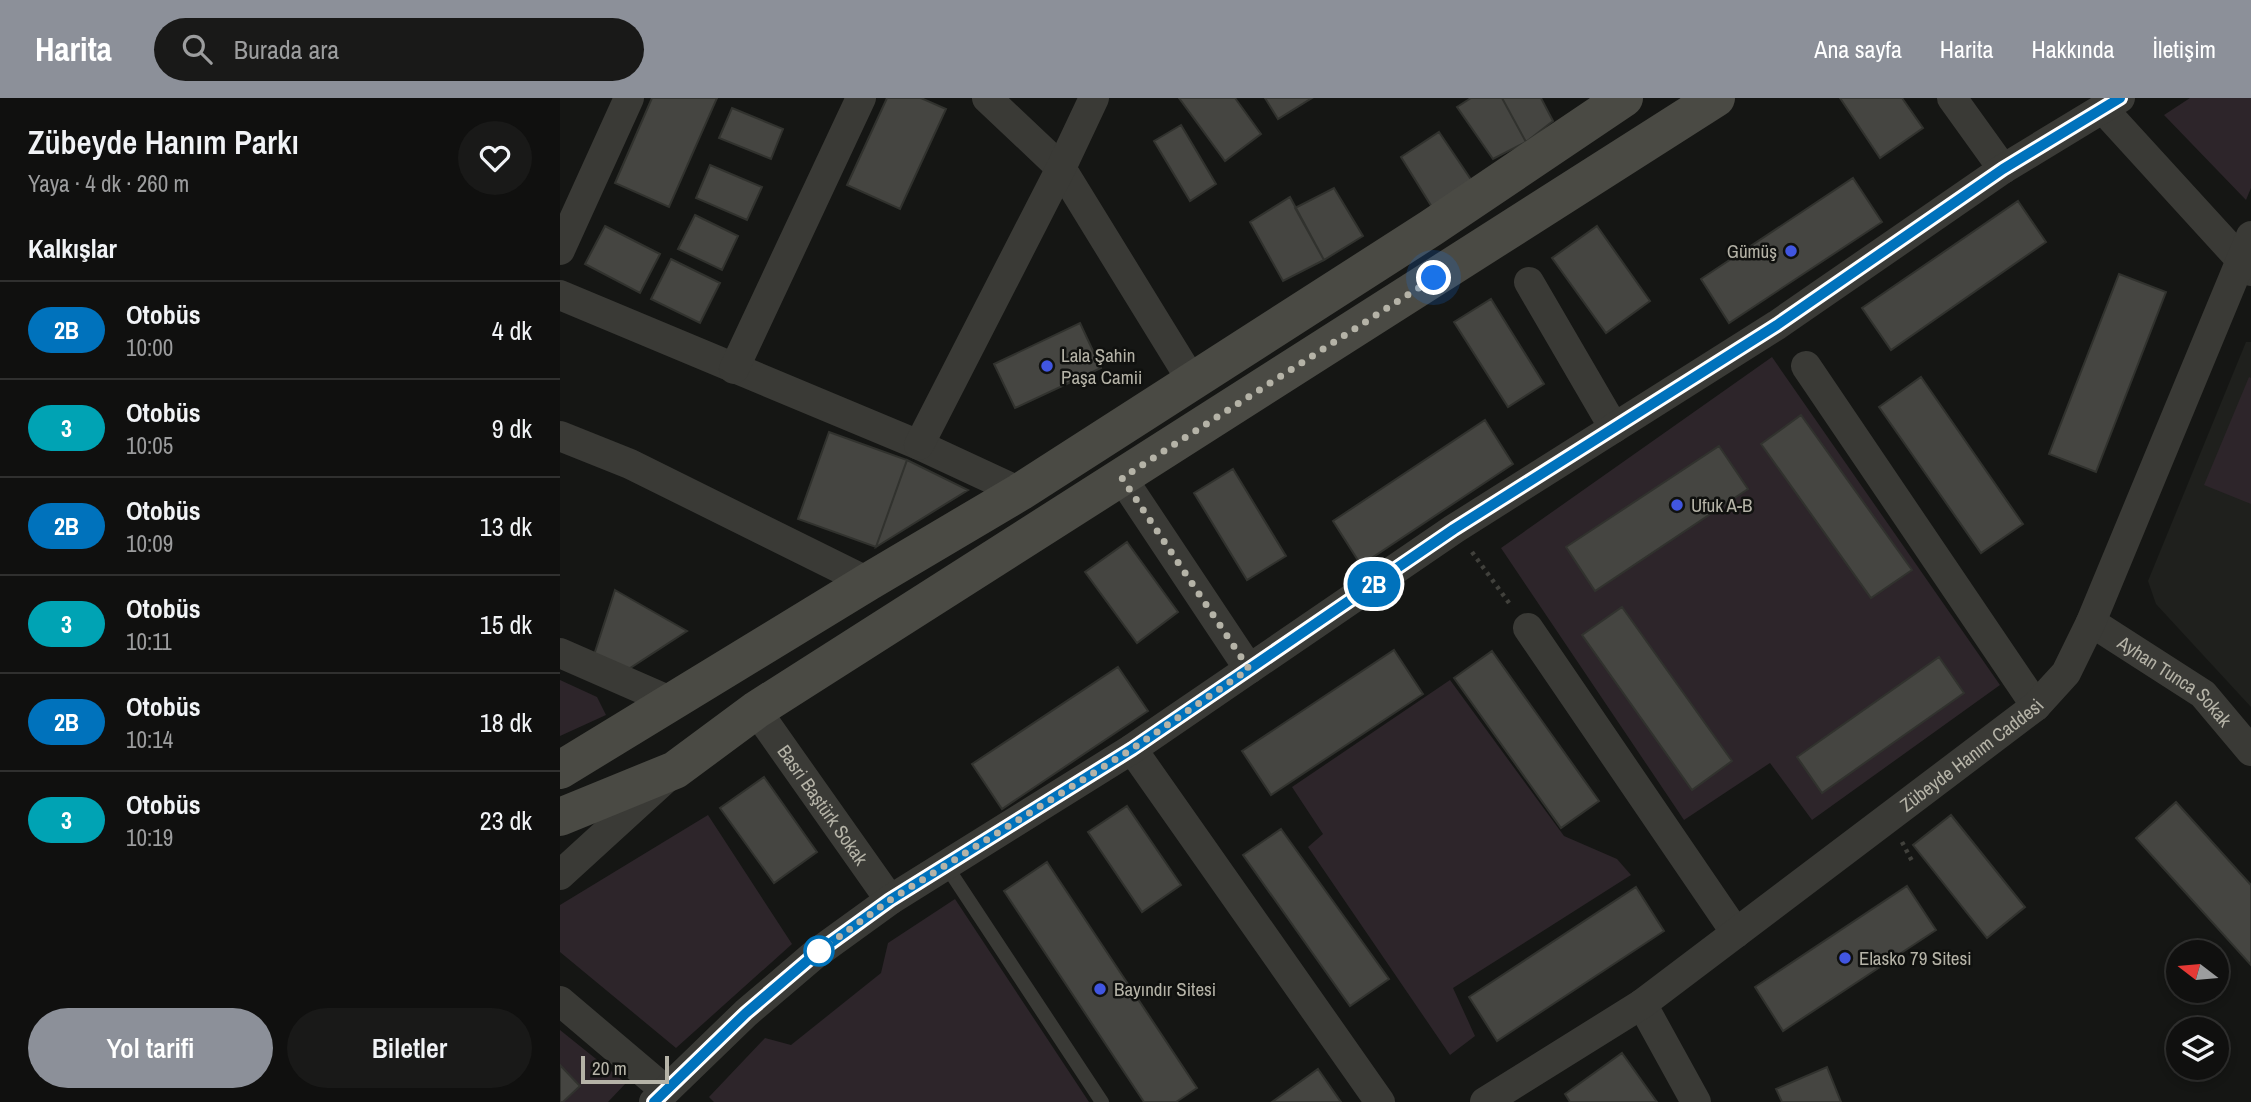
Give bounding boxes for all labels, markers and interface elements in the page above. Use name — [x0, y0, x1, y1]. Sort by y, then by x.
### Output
search box — [154, 18, 644, 81]
text: Harita — [35, 27, 112, 71]
icon: search — [178, 30, 216, 68]
text: Burada ara — [234, 32, 339, 67]
text: Ana sayfa — [1814, 33, 1902, 65]
text: Harita — [1940, 33, 1993, 65]
text: Hakkında — [2031, 33, 2115, 65]
text: İletişim — [2153, 33, 2216, 65]
text: Zübeyde Hanım Parkı — [28, 120, 299, 164]
button: heart — [458, 121, 532, 195]
text: Yaya · 4 dk · 260 m — [28, 168, 189, 199]
text: Kalkışlar — [28, 231, 117, 266]
place label: Gümüş — [1727, 238, 1777, 264]
marker: Gümüş — [1783, 243, 1799, 259]
your location — [1416, 260, 1451, 295]
text: Otobüs — [126, 297, 201, 332]
text: 4 dk — [492, 313, 532, 348]
text: 2B — [54, 314, 79, 346]
text: 10:00 — [126, 332, 173, 363]
place label: Lala Şahin Paşa Camii — [1061, 342, 1142, 390]
marker: Lala Şahin Paşa Camii — [1039, 358, 1055, 374]
text: Otobüs — [126, 395, 201, 430]
text: 9 dk — [492, 411, 532, 446]
text: 3 — [61, 412, 72, 444]
text: 10:05 — [126, 430, 173, 461]
place label: Ufuk A-B — [1691, 492, 1752, 518]
text: Otobüs — [126, 493, 201, 528]
marker: Ufuk A-B — [1669, 497, 1685, 513]
text: 13 dk — [480, 509, 532, 544]
text: 2B — [54, 510, 79, 542]
text: 10:09 — [126, 528, 173, 559]
line badge: 2B — [1342, 561, 1406, 607]
text: 2B — [1361, 568, 1387, 600]
text: Otobüs — [126, 591, 201, 626]
text: 15 dk — [480, 607, 532, 642]
text: 3 — [61, 608, 72, 640]
text: 10:11 — [126, 626, 172, 657]
street label: Ayhan Tunca Sokak — [2112, 629, 2238, 732]
text: Otobüs — [126, 689, 201, 724]
street label: Zübeyde Hanım Caddesi — [1894, 693, 2049, 818]
text: 18 dk — [480, 705, 532, 740]
text: 2B — [54, 706, 79, 738]
text: 10:14 — [126, 724, 173, 755]
street label: Basri Baştürk Sokak — [772, 740, 874, 870]
text: Otobüs — [126, 787, 201, 822]
text: 23 dk — [480, 803, 532, 838]
text: 3 — [61, 804, 72, 836]
text: 10:19 — [126, 822, 173, 853]
unlabelled marker — [804, 936, 834, 966]
north arrow — [2166, 940, 2230, 1003]
map controls — [2166, 940, 2229, 1080]
place label: Elasko 79 Sitesi — [1859, 945, 1972, 971]
marker: Elasko 79 Sitesi — [1837, 950, 1853, 966]
place label: Bayındır Sitesi — [1114, 976, 1216, 1002]
marker: Bayındır Sitesi — [1092, 981, 1108, 997]
button: Yol tarifi — [28, 1008, 273, 1088]
button: Biletler — [287, 1008, 532, 1088]
button: layers — [2166, 1017, 2229, 1080]
scale bar — [581, 1053, 668, 1085]
text: 20 m — [592, 1055, 627, 1081]

